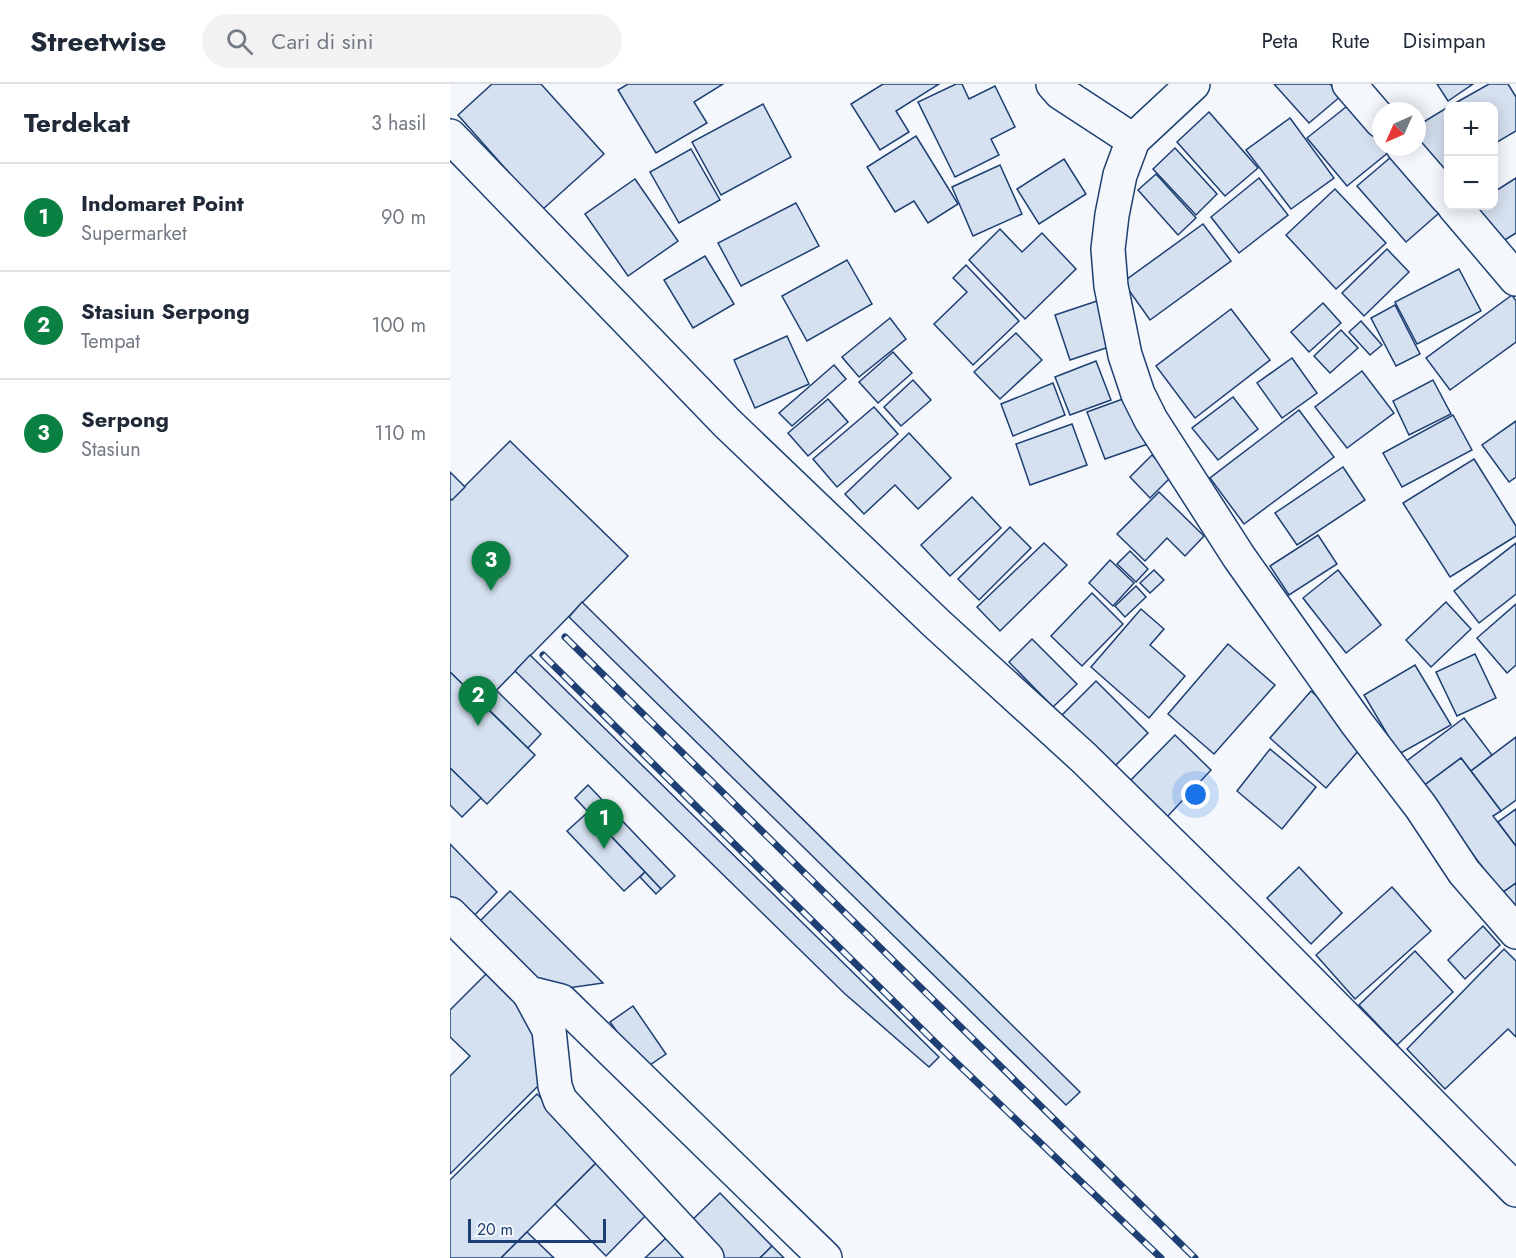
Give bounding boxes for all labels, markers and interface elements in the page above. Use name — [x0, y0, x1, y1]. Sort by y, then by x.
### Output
search box — [202, 14, 622, 68]
text: Streetwise — [30, 21, 166, 62]
icon: search — [223, 25, 256, 58]
text: Cari di sini — [271, 25, 374, 57]
text: Peta — [1261, 26, 1298, 56]
text: Rute — [1331, 26, 1370, 56]
text: Disimpan — [1403, 26, 1486, 56]
north arrow — [1372, 102, 1426, 156]
map controls — [1444, 102, 1498, 210]
button: + — [1444, 102, 1498, 156]
text: Terdekat — [24, 104, 130, 142]
text: 3 hasil — [371, 109, 426, 138]
button: − — [1444, 156, 1498, 210]
text: Indomaret Point — [81, 187, 244, 219]
text: 1 — [38, 203, 49, 232]
text: 90 m — [381, 203, 426, 232]
text: Supermarket — [81, 219, 187, 248]
text: Stasiun Serpong — [81, 295, 250, 327]
text: 2 — [37, 311, 50, 340]
text: 100 m — [371, 311, 426, 340]
text: Tempat — [81, 327, 140, 356]
text: Serpong — [81, 403, 169, 435]
text: 3 — [37, 419, 50, 448]
text: 110 m — [374, 419, 426, 448]
text: Stasiun — [81, 435, 141, 464]
pin: 3 — [472, 542, 510, 591]
pin: 2 — [459, 676, 498, 726]
your location — [1181, 780, 1210, 809]
pin: 1 — [584, 800, 624, 849]
scale bar — [468, 1216, 606, 1244]
text: 20 m — [477, 1218, 513, 1241]

